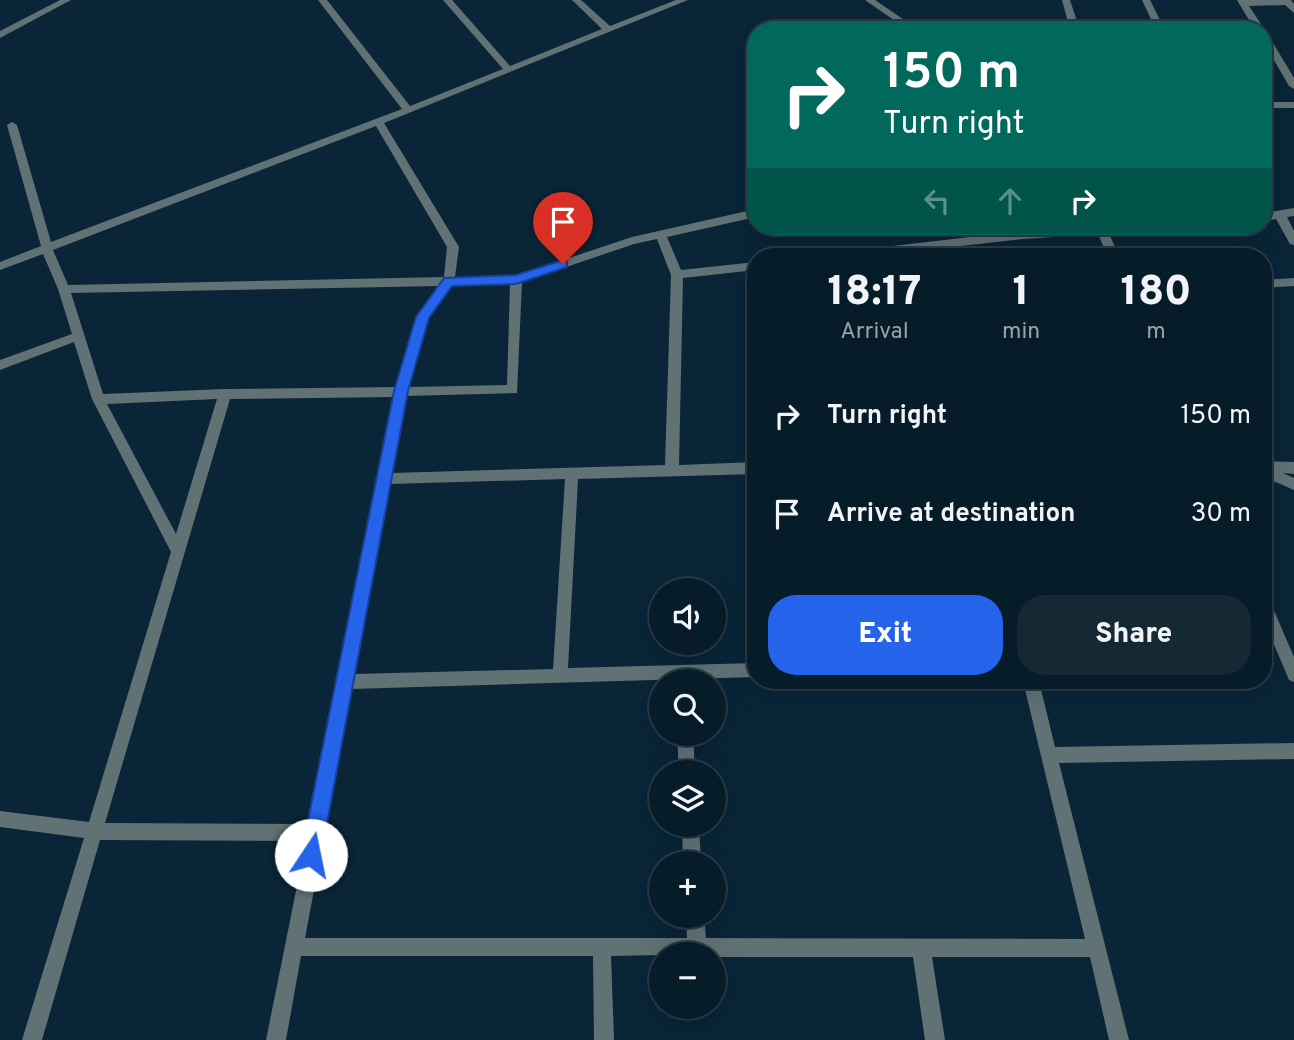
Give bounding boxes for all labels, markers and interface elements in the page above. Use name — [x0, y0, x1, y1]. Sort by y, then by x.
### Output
text: 150 m — [883, 44, 1020, 106]
icon: right — [768, 49, 859, 140]
text: Turn right — [883, 105, 1025, 145]
icon: left — [918, 182, 956, 220]
icon: ahead — [991, 182, 1029, 220]
icon: right — [1064, 182, 1102, 220]
pin — [533, 192, 593, 264]
icon: arrive — [544, 203, 582, 241]
text: 18:17 — [827, 267, 922, 320]
text: 1 — [1012, 267, 1030, 320]
text: 180 — [1121, 267, 1192, 320]
text: Arrival — [840, 318, 909, 347]
text: min — [1002, 318, 1040, 347]
text: m — [1146, 318, 1166, 347]
icon: right — [768, 397, 806, 435]
text: Turn right — [827, 400, 947, 433]
text: 150 m — [1180, 400, 1251, 433]
icon: arrive — [768, 495, 806, 533]
text: Arrive at destination — [827, 498, 1075, 531]
text: 30 m — [1191, 498, 1251, 531]
map controls — [649, 578, 726, 1019]
button: sound — [649, 578, 726, 655]
button: Exit — [768, 595, 1003, 675]
button: Share — [1017, 595, 1251, 675]
button: search — [649, 669, 726, 746]
button: layers — [649, 760, 726, 837]
position arrow — [274, 818, 348, 892]
button: + — [649, 851, 726, 928]
button: − — [649, 942, 726, 1019]

